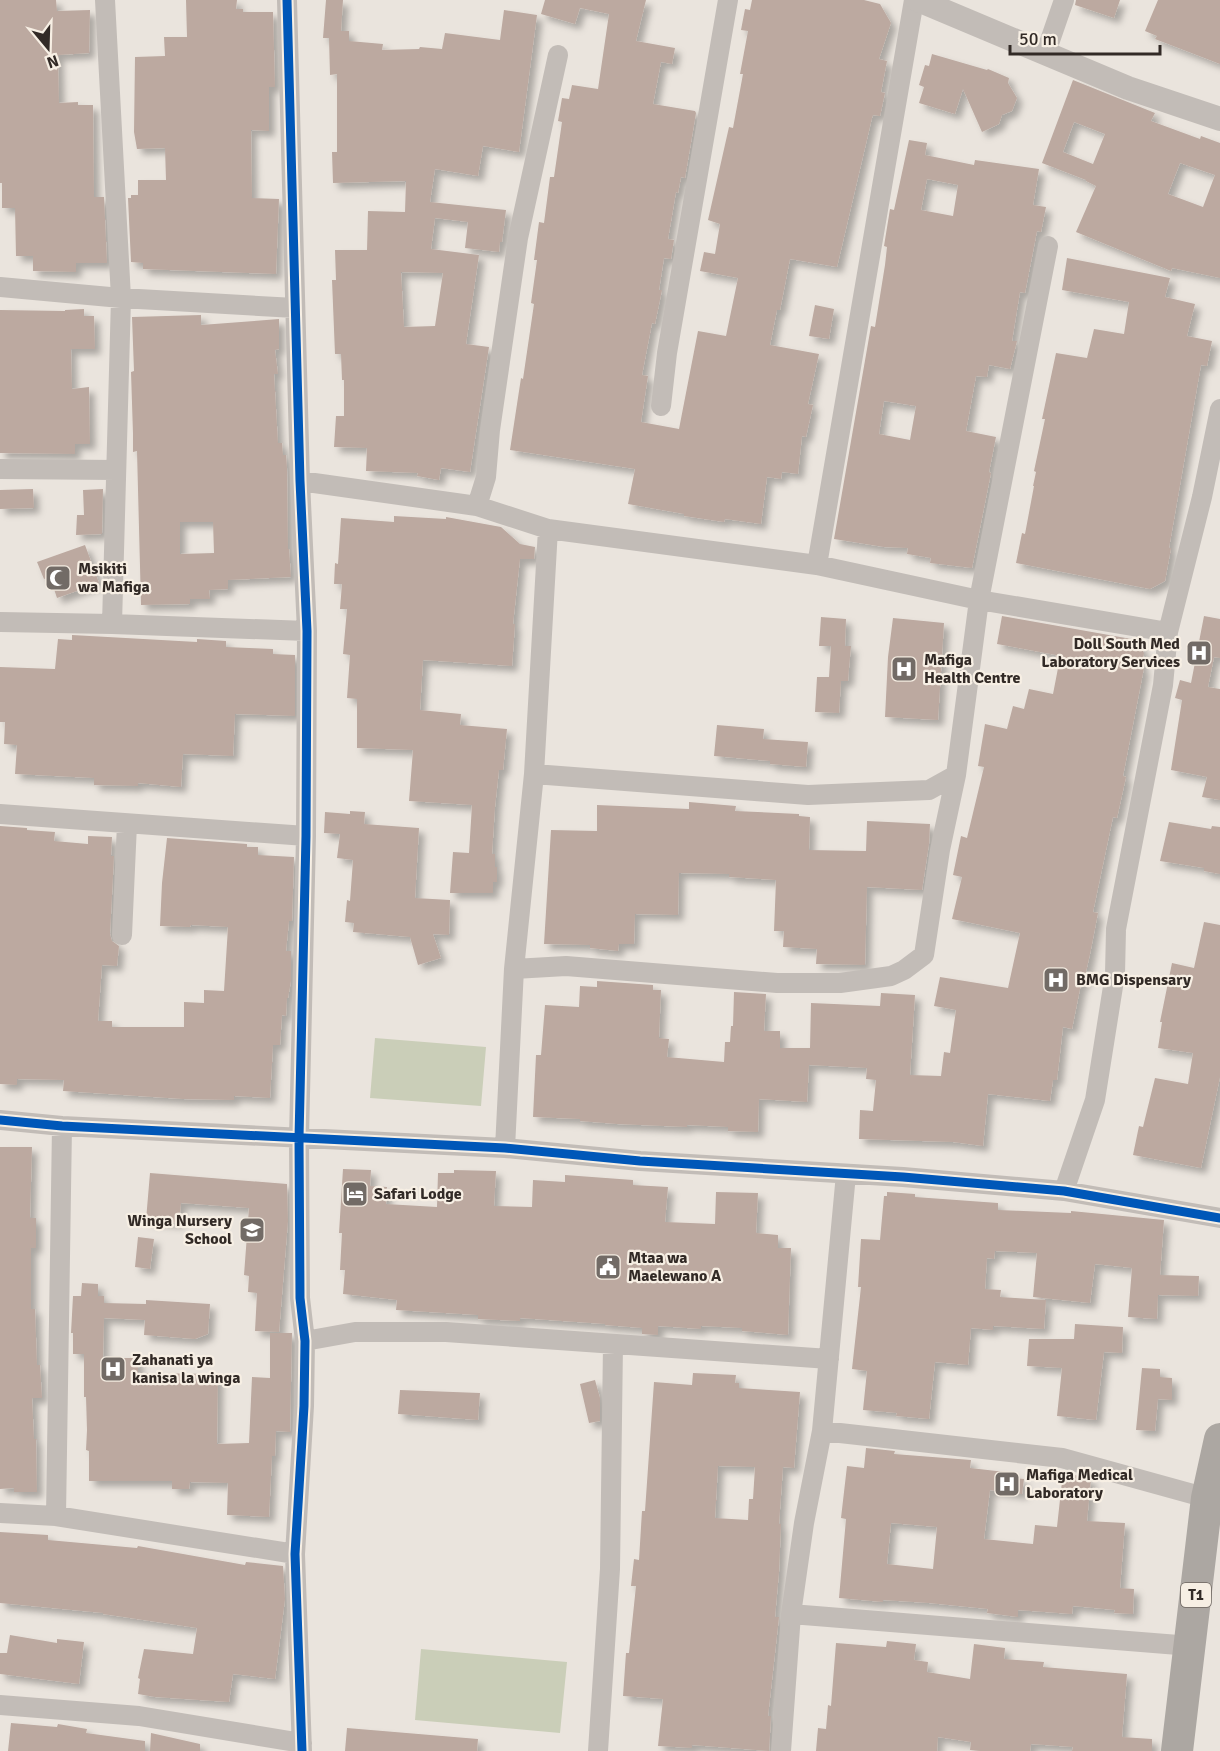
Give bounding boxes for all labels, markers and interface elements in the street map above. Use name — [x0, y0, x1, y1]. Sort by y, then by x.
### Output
north arrow — [18, 18, 78, 78]
scale bar — [1010, 18, 1160, 56]
text: 50 m — [1019, 28, 1057, 50]
text: N — [44, 50, 61, 73]
place label: Msikiti wa Mafiga — [78, 559, 150, 597]
mosque icon: Msikiti wa Mafiga — [43, 563, 73, 593]
place label: Doll South Med Laboratory Services — [1041, 634, 1180, 672]
hospital icon: Doll South Med Laboratory Services — [1184, 638, 1214, 668]
place label: Mafiga Health Centre — [924, 650, 1021, 688]
hospital icon: Mafiga Health Centre — [889, 654, 919, 684]
hospital icon: BMG Dispensary — [1041, 965, 1071, 995]
place label: BMG Dispensary — [1076, 970, 1191, 990]
hotel icon: Safari Lodge — [340, 1179, 370, 1209]
place label: Safari Lodge — [374, 1184, 462, 1204]
place label: Winga Nursery School — [128, 1211, 232, 1249]
school or university icon: Winga Nursery School — [237, 1215, 267, 1245]
place label: Mtaa wa Maelewano A — [628, 1248, 722, 1286]
public building icon: Mtaa wa Maelewano A — [593, 1252, 623, 1282]
place label: Zahanati ya kanisa la winga — [132, 1350, 240, 1388]
hospital icon: Zahanati ya kanisa la winga — [98, 1354, 128, 1384]
place label: Mafiga Medical Laboratory — [1026, 1465, 1133, 1503]
hospital icon: Mafiga Medical Laboratory — [992, 1469, 1022, 1499]
road number: T1 — [1181, 1583, 1211, 1607]

